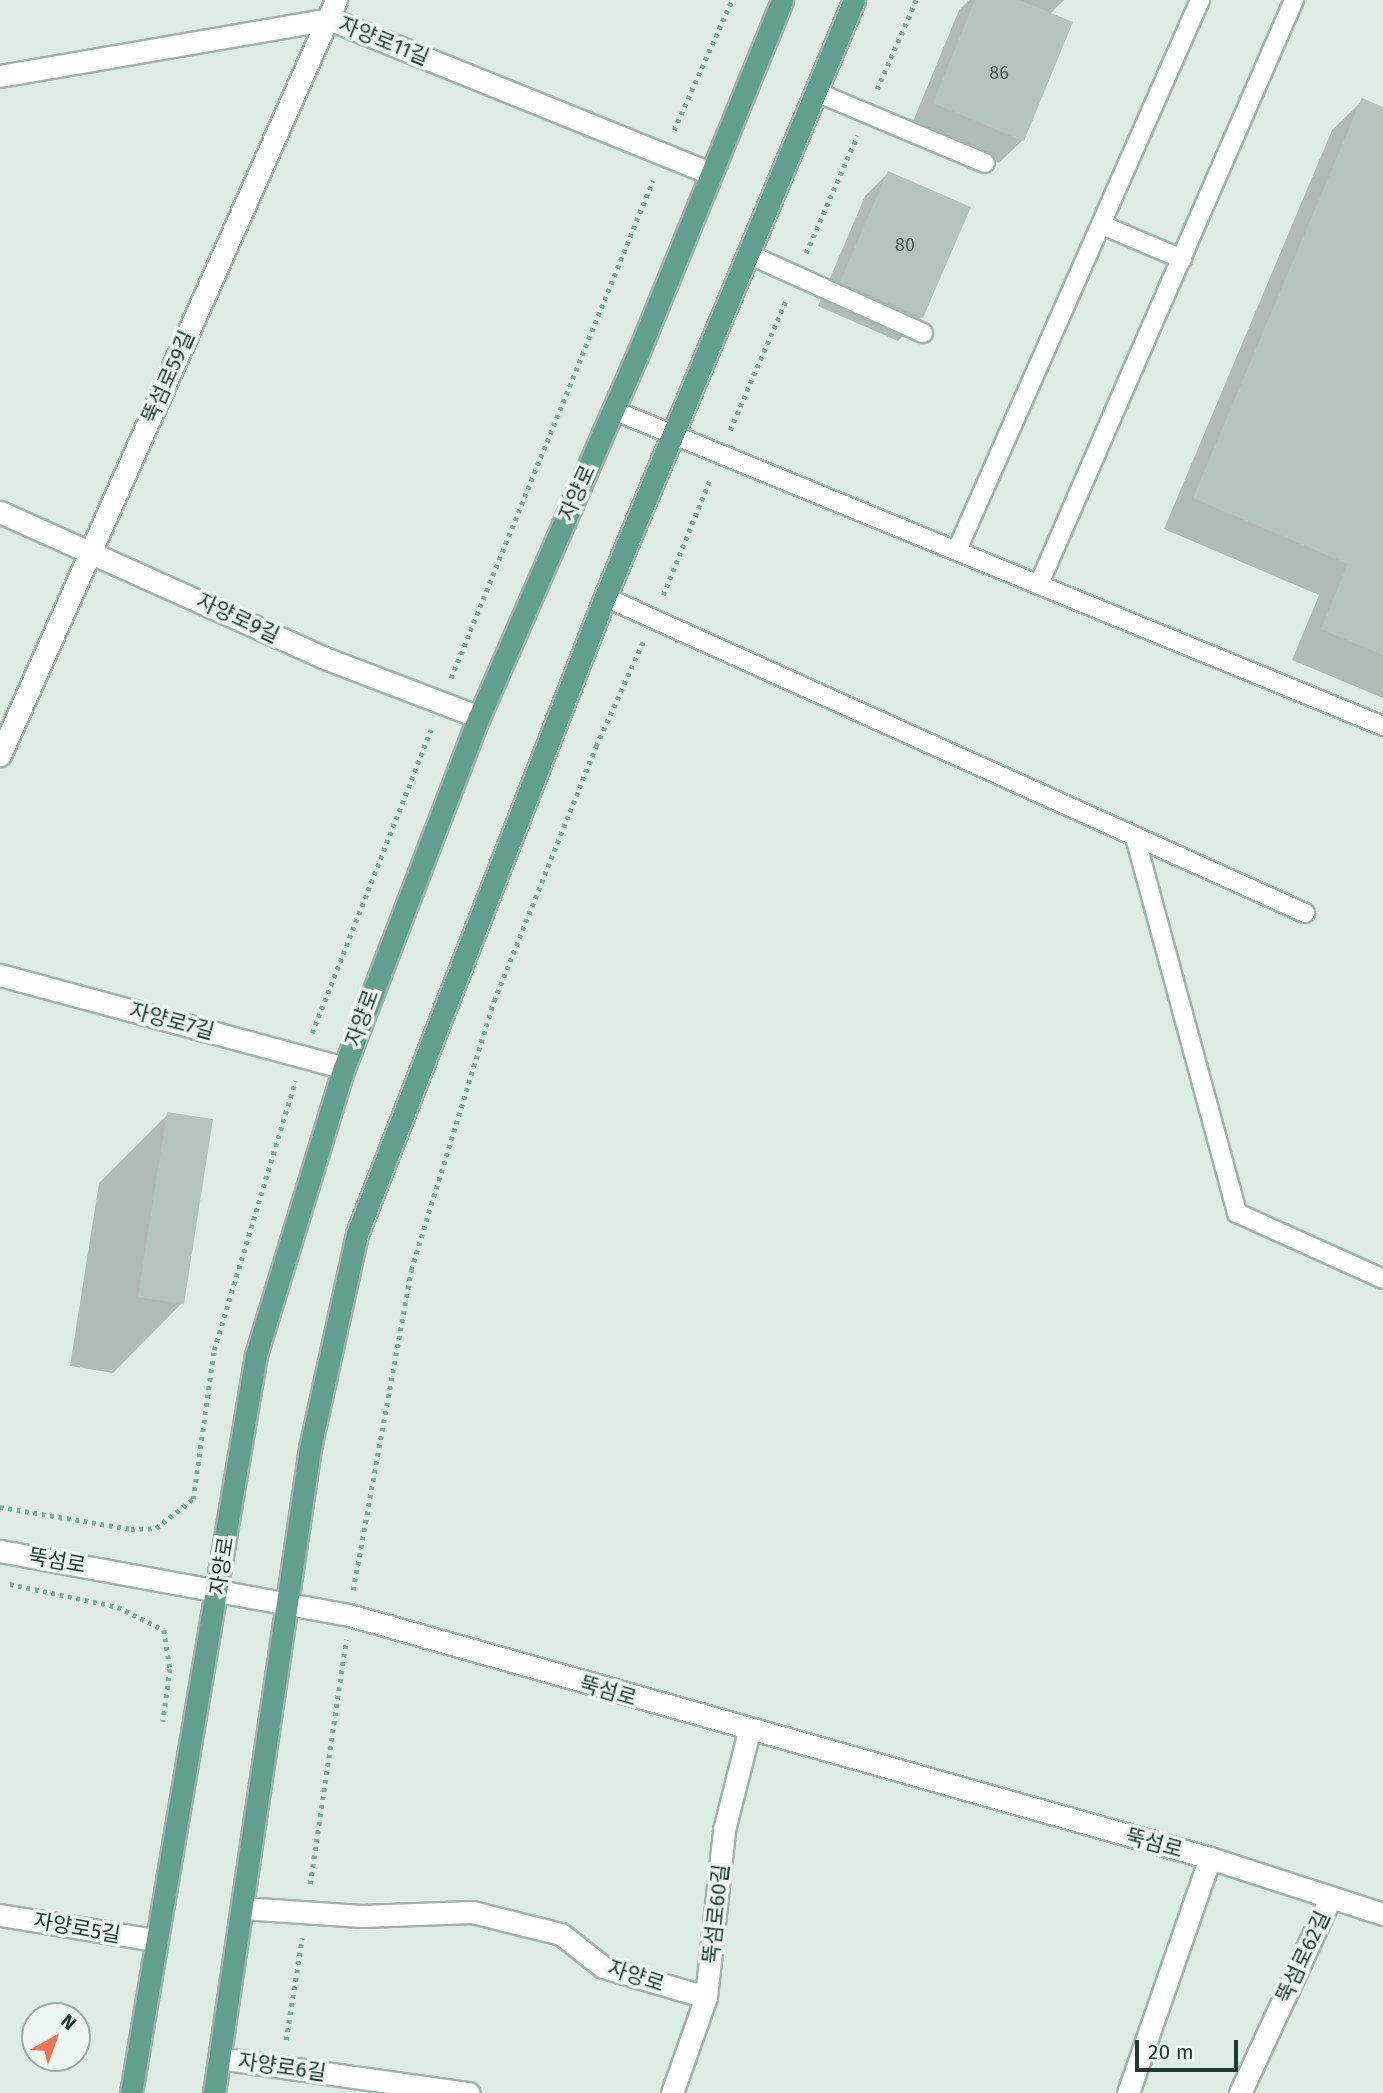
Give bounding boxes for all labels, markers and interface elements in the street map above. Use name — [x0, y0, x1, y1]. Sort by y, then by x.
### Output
street label: 자양로11길 — [335, 11, 433, 71]
house number: 86 — [989, 62, 1009, 84]
house number: 80 — [895, 234, 915, 256]
street label: 뚝섬로59길 — [136, 327, 200, 427]
street label: 자양로 — [554, 461, 600, 525]
street label: 자양로9길 — [193, 588, 283, 648]
street label: 자양로 — [340, 986, 384, 1050]
street label: 자양로7길 — [127, 998, 217, 1044]
street label: 자양로 — [205, 1535, 239, 1597]
street label: 뚝섬로 — [26, 1544, 88, 1578]
street label: 뚝섬로 — [577, 1671, 639, 1711]
street label: 뚝섬로 — [1123, 1823, 1185, 1863]
street label: 뚝섬로60길 — [698, 1863, 734, 1965]
street label: 뚝섬로62길 — [1271, 1907, 1335, 2007]
street label: 자양로5길 — [32, 1908, 122, 1948]
street label: 자양로 — [605, 1955, 667, 1997]
north arrow — [21, 2002, 91, 2072]
text: N — [56, 2009, 81, 2035]
scale bar — [1138, 2026, 1241, 2070]
text: 20 m — [1148, 2039, 1194, 2065]
street label: 자양로6길 — [236, 2048, 328, 2086]

